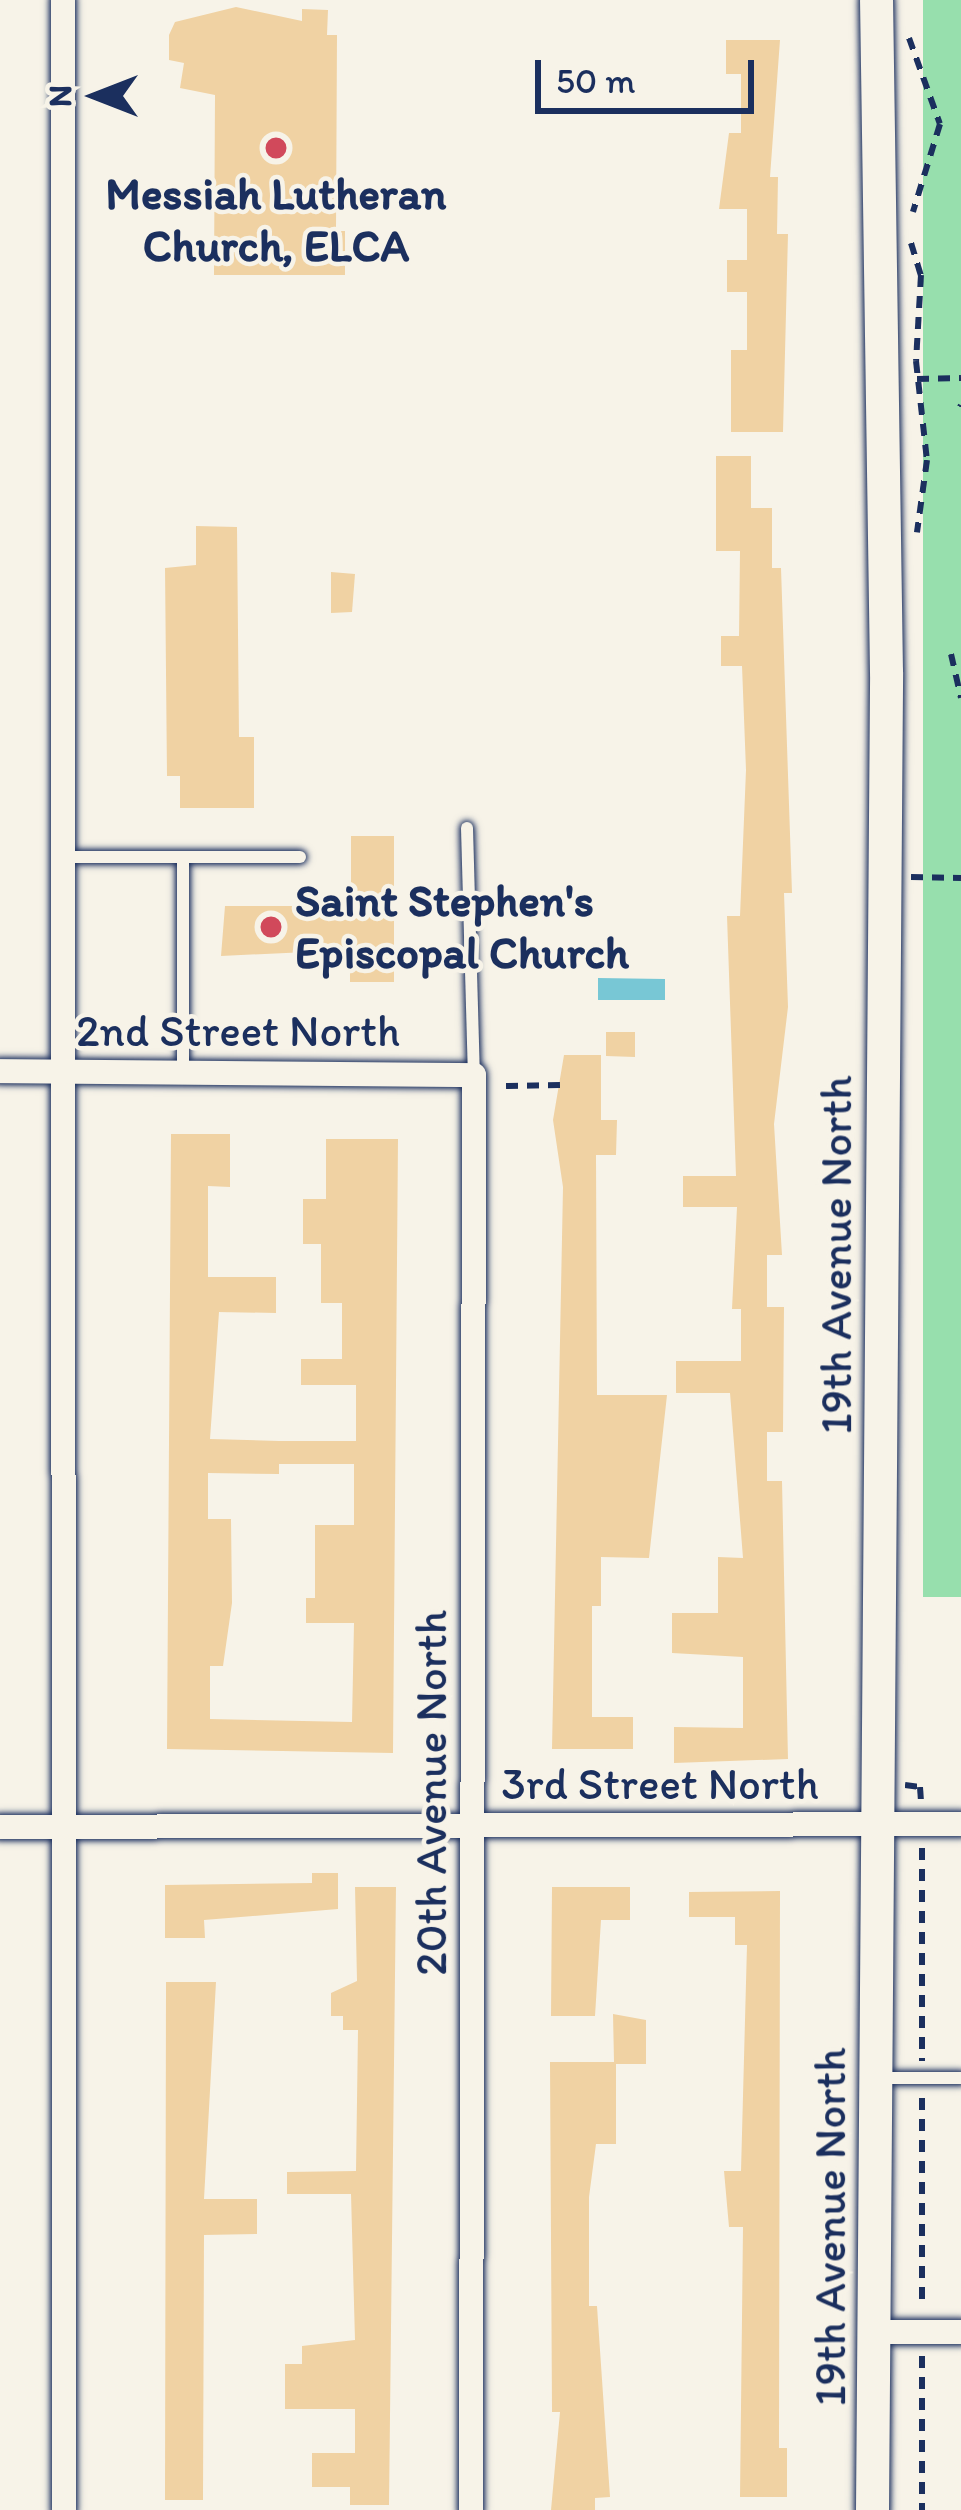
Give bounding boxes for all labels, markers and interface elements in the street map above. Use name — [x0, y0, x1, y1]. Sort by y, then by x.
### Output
north arrow — [36, 36, 156, 156]
scale bar — [541, 36, 760, 110]
text: 50 m — [556, 59, 635, 102]
text: N — [40, 85, 79, 107]
marker: Messiah Lutheran Church, ELCA — [263, 135, 289, 161]
place label: Messiah Lutheran Church, ELCA — [106, 167, 446, 273]
place label: Saint Stephen's Episcopal Church — [295, 874, 629, 980]
marker: Saint Stephen's Episcopal Church — [258, 914, 284, 940]
street label: 2nd Street North — [76, 1004, 400, 1058]
street label: 19th Avenue North — [809, 1076, 863, 1434]
street label: 20th Avenue North — [404, 1611, 458, 1975]
street label: 3rd Street North — [501, 1757, 819, 1811]
street label: 19th Avenue North — [803, 2048, 857, 2406]

